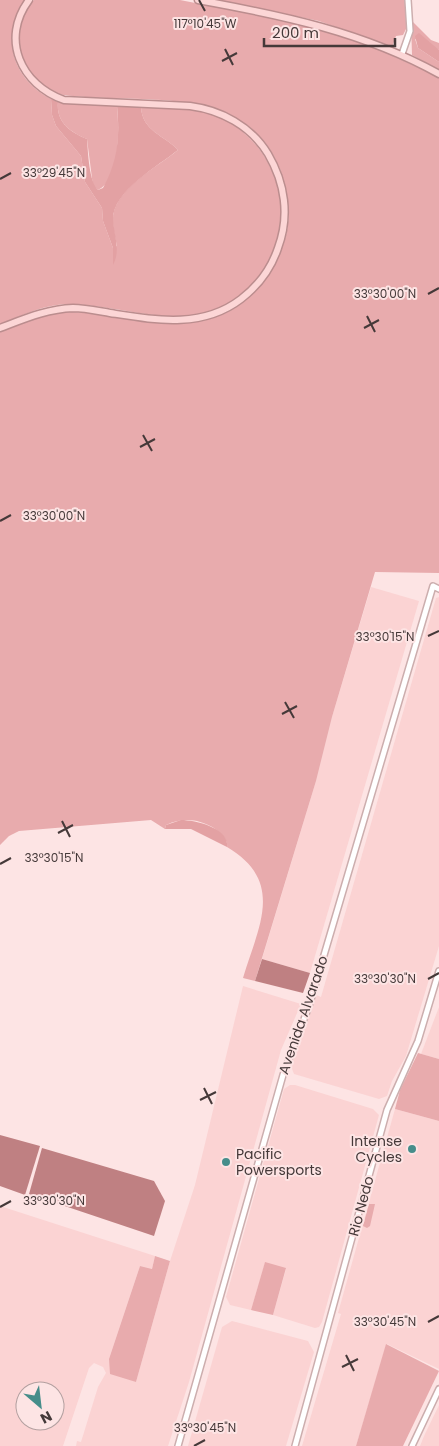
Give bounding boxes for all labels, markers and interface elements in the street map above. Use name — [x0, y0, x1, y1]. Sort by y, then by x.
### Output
text: 117°10'45"W — [174, 15, 237, 32]
scale bar — [264, 15, 395, 47]
text: 200 m — [272, 22, 319, 43]
text: 33°29'45"N — [23, 164, 85, 181]
text: 33°30'00"N — [354, 285, 416, 302]
text: 33°30'00"N — [23, 507, 85, 524]
text: 33°30'15"N — [356, 628, 414, 645]
text: 33°30'15"N — [25, 849, 83, 866]
street label: Avenida Alvarado — [273, 953, 333, 1077]
text: 33°30'30"N — [354, 970, 416, 987]
place label: Intense Cycles — [351, 1131, 402, 1167]
marker: Intense Cycles — [406, 1143, 418, 1155]
place label: Pacific Powersports — [236, 1144, 322, 1180]
marker: Pacific Powersports — [220, 1156, 232, 1168]
street label: Rio Nedo — [343, 1174, 379, 1238]
text: 33°30'30"N — [23, 1192, 85, 1209]
text: 33°30'45"N — [354, 1313, 416, 1330]
north arrow — [15, 1381, 65, 1431]
text: N — [37, 1406, 55, 1429]
text: 33°30'45"N — [174, 1419, 236, 1436]

